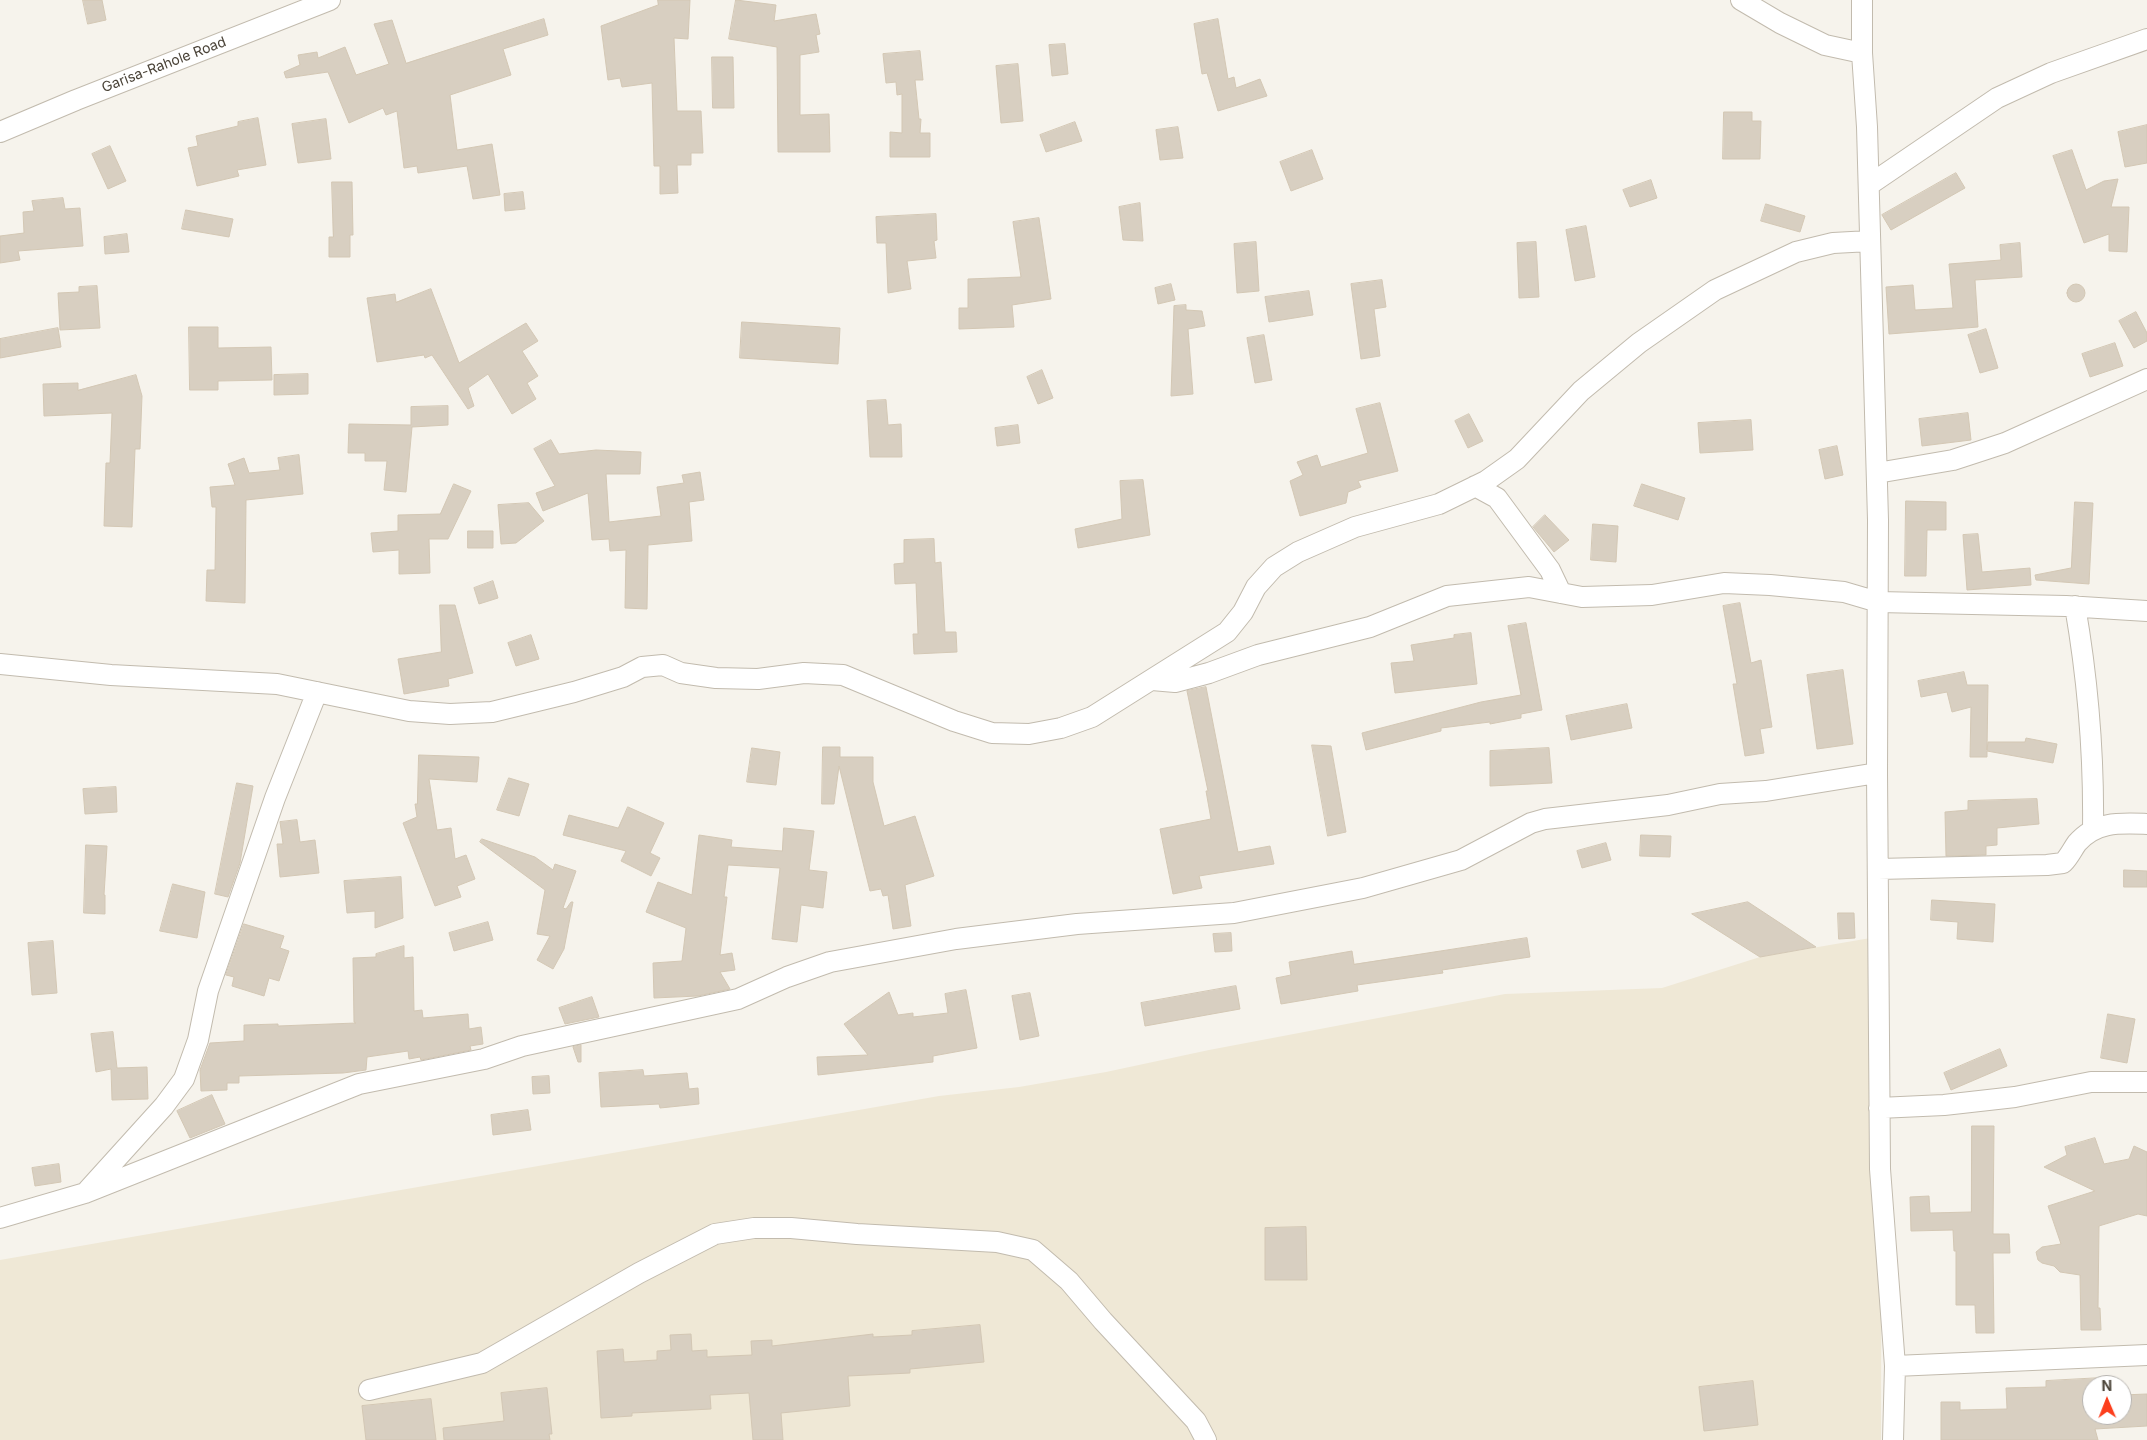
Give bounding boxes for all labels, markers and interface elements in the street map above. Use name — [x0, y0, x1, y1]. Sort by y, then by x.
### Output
street label: Garisa-Rahole Road — [100, 34, 228, 96]
north arrow — [2082, 1375, 2132, 1425]
text: N — [2101, 1377, 2112, 1394]

